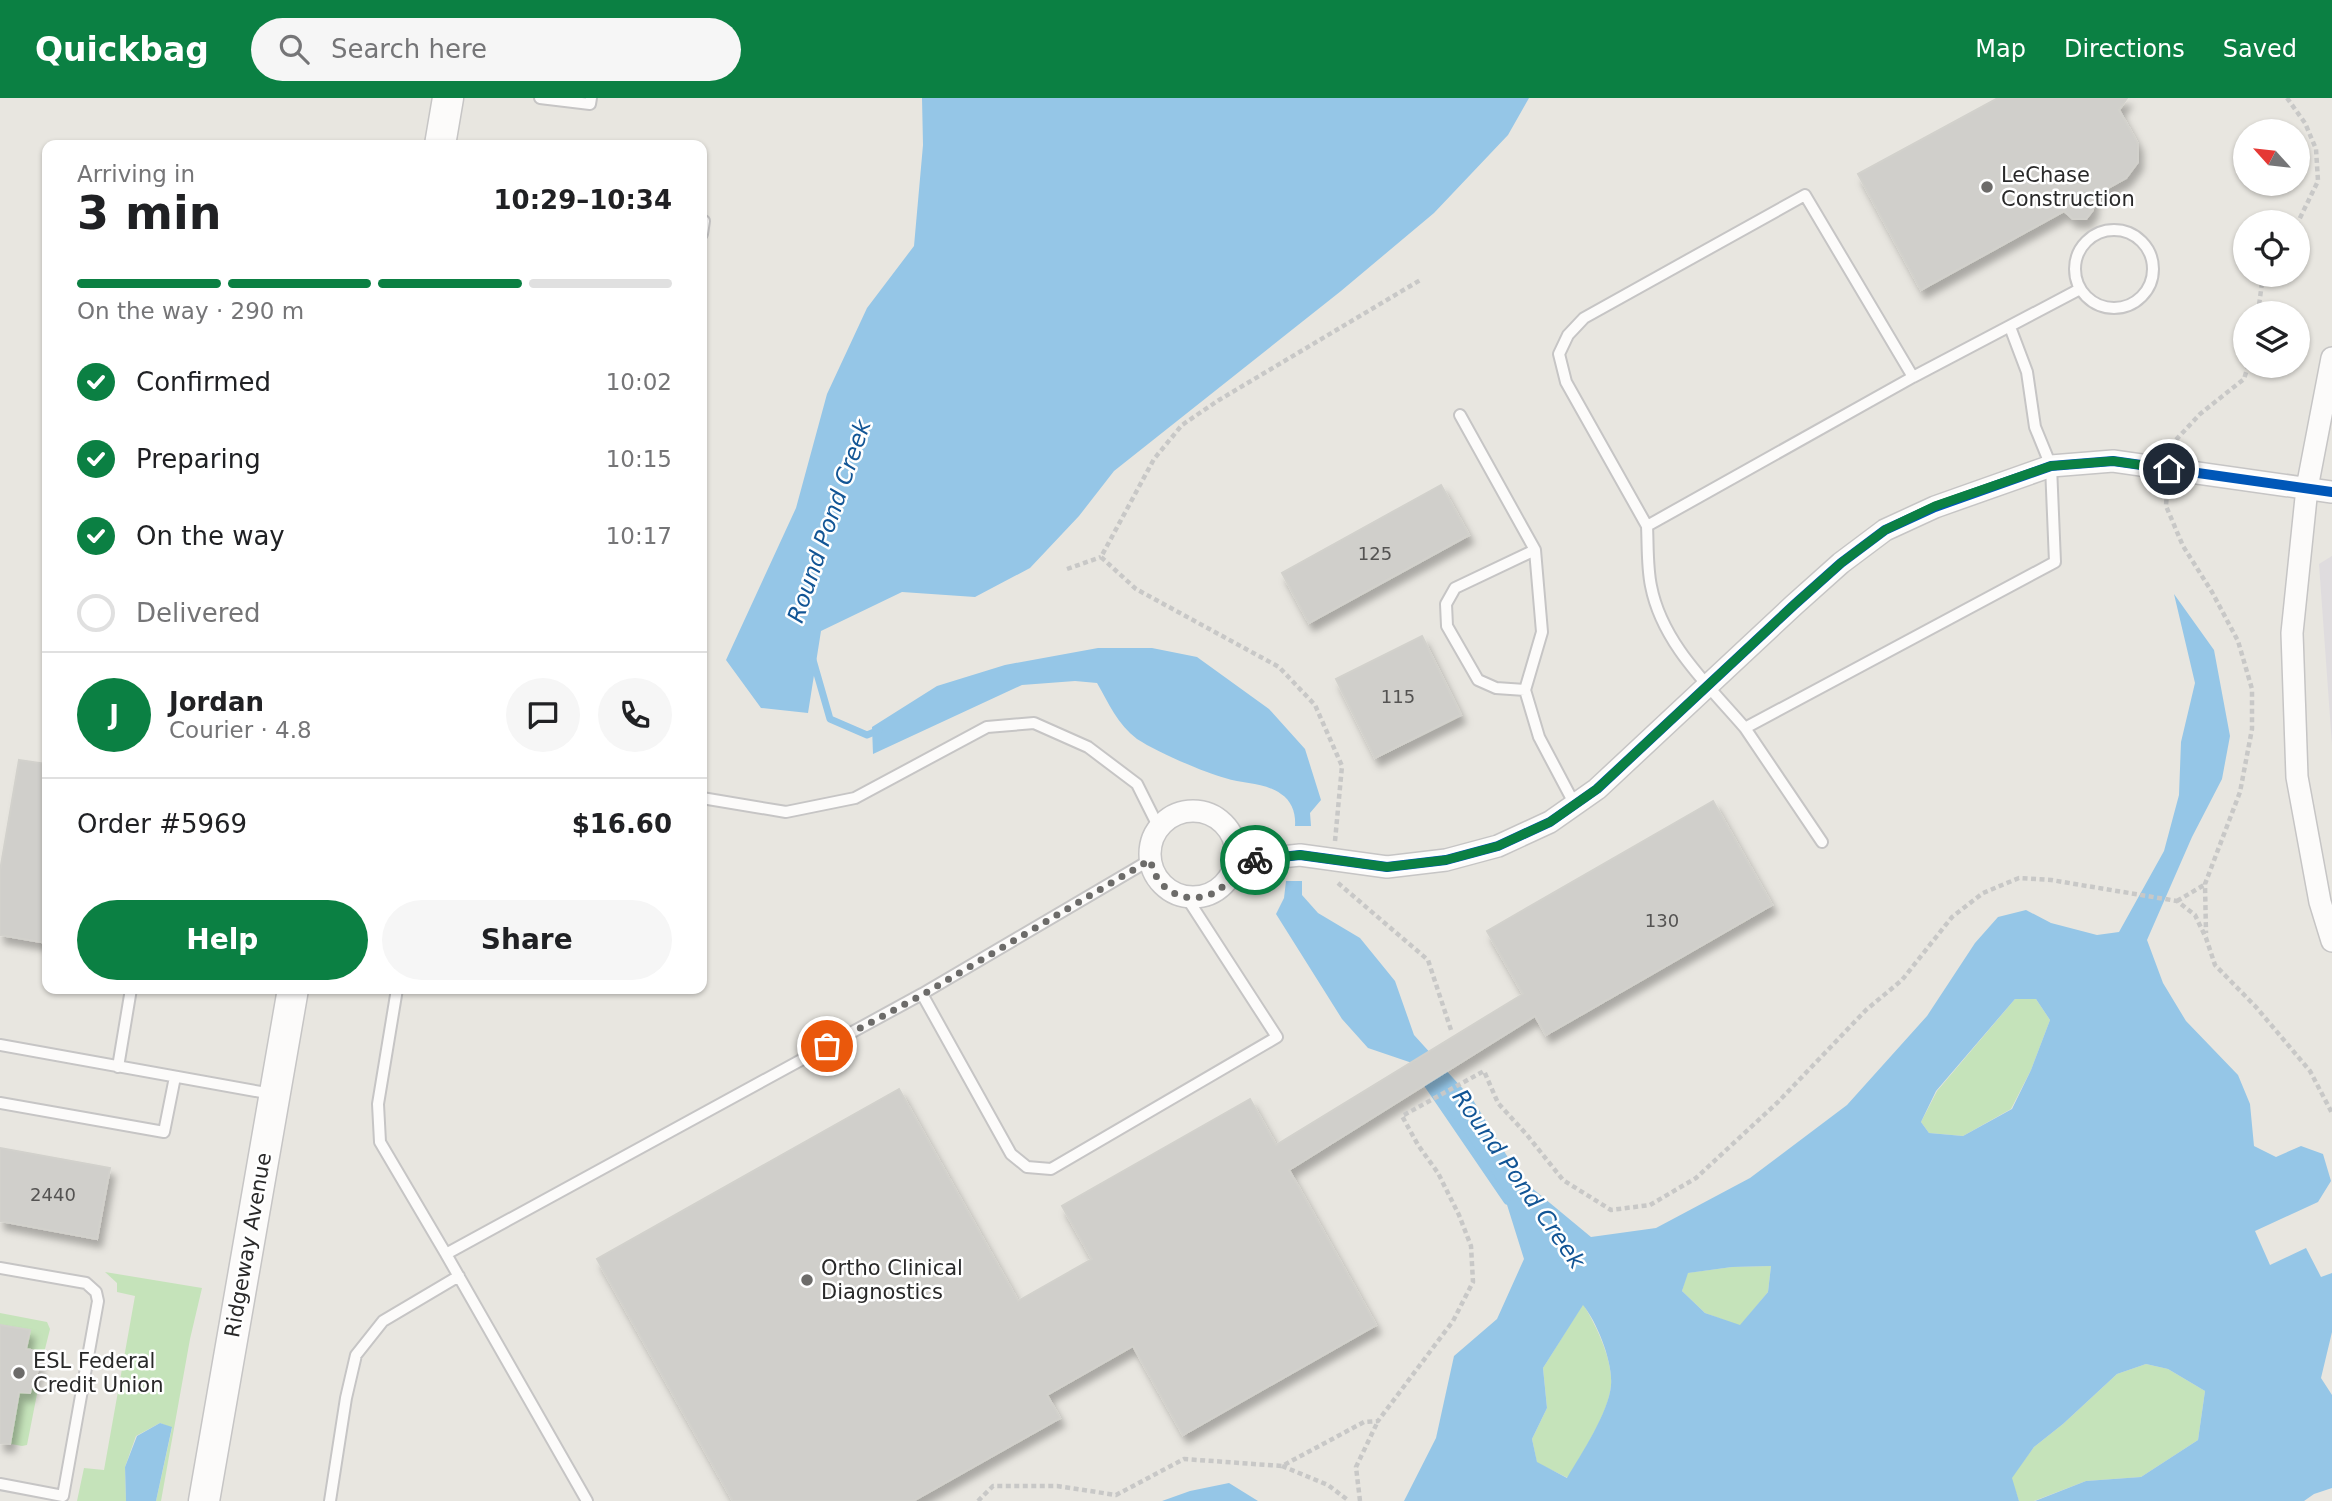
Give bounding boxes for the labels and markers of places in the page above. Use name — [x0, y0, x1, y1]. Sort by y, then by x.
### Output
place label: LeChase Construction — [2001, 163, 2135, 211]
marker: LeChase Construction — [1979, 179, 1995, 195]
pin — [2139, 439, 2199, 499]
pin — [797, 1016, 857, 1076]
place label: Ortho Clinical Diagnostics — [821, 1256, 963, 1304]
marker: Ortho Clinical Diagnostics — [799, 1272, 815, 1288]
place label: ESL Federal Credit Union — [33, 1349, 164, 1397]
marker: ESL Federal Credit Union — [11, 1365, 27, 1381]

